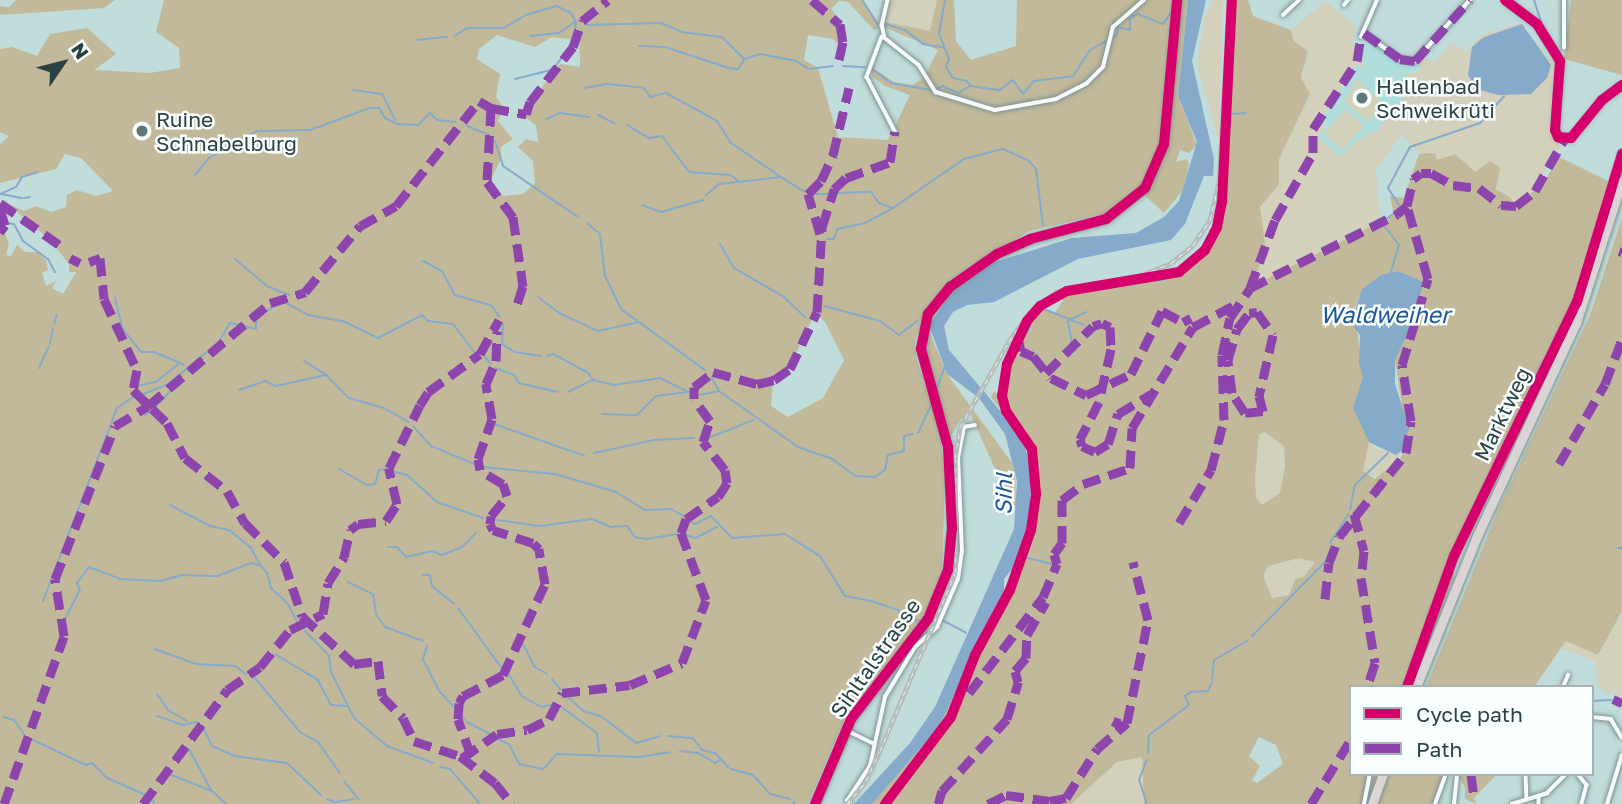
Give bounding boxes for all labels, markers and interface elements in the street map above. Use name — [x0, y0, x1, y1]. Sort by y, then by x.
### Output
north arrow — [28, 28, 98, 98]
text: N — [67, 38, 94, 63]
place label: Hallenbad Schweikrüti — [1376, 73, 1495, 123]
marker: Hallenbad Schweikrüti — [1354, 90, 1370, 106]
place label: Ruine Schnabelburg — [156, 106, 297, 156]
marker: Ruine Schnabelburg — [134, 123, 150, 139]
water label: Waldweiher — [1320, 300, 1450, 328]
street label: Marktweg — [1469, 363, 1535, 465]
water label: Sihl — [989, 473, 1017, 515]
street label: Sihltalstrasse — [825, 594, 925, 722]
legend — [1349, 685, 1594, 776]
text: Cycle path — [1416, 701, 1523, 727]
text: Path — [1416, 736, 1463, 762]

